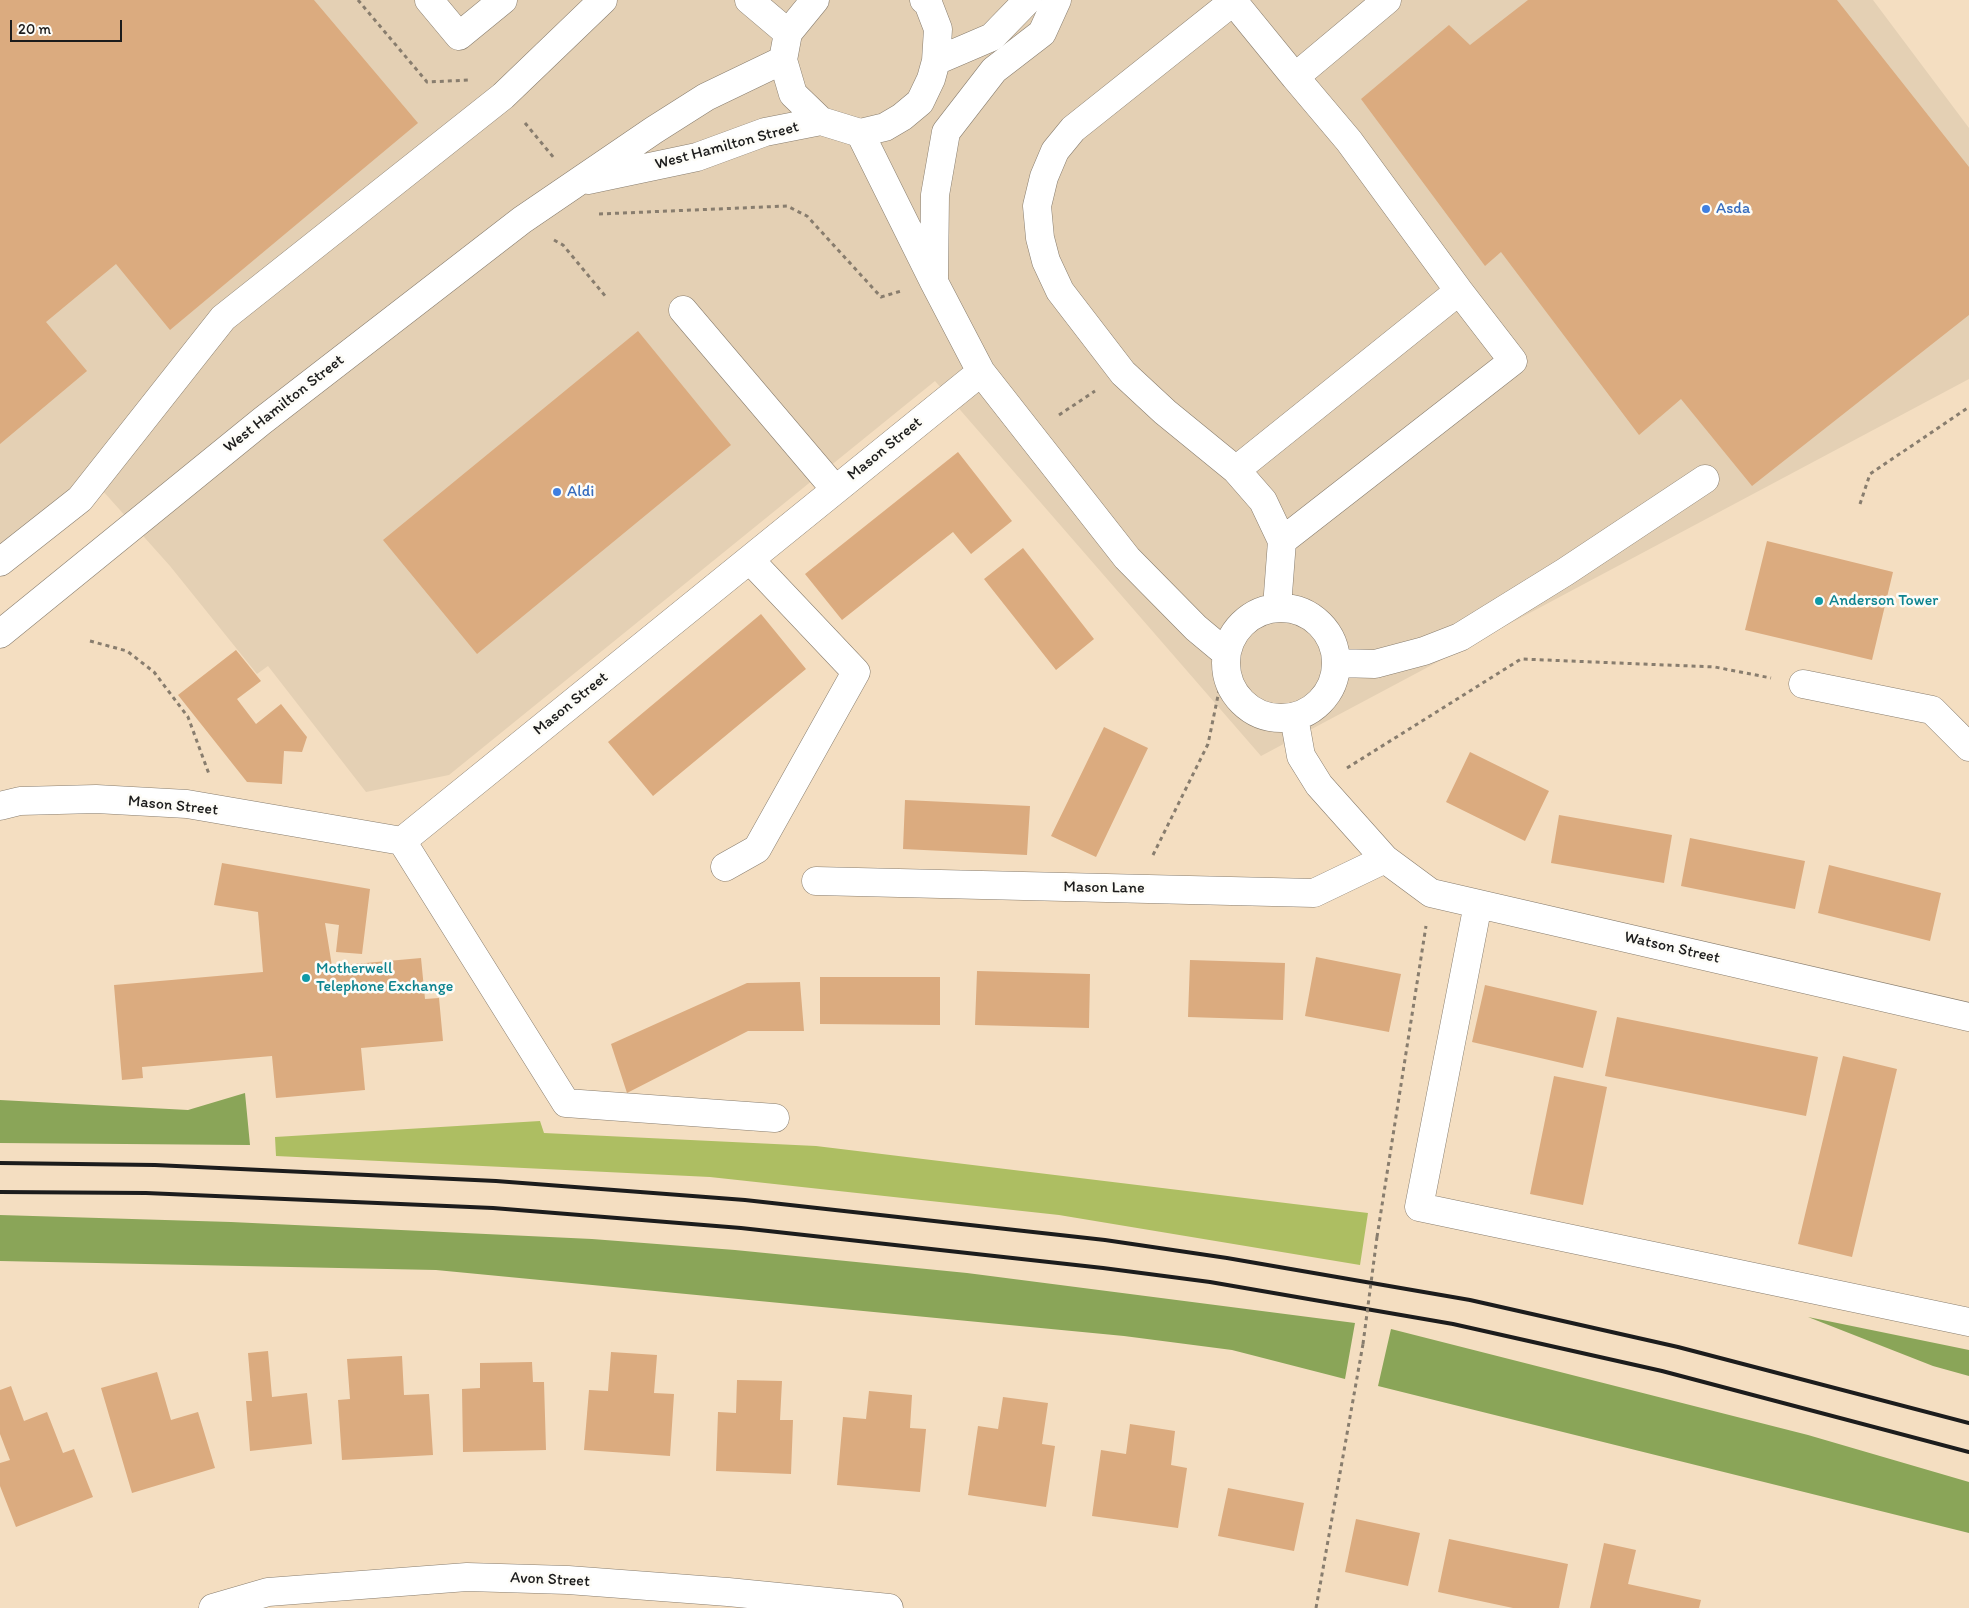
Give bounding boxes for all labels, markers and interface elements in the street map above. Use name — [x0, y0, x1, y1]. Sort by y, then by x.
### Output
scale bar — [12, 10, 125, 42]
text: 20 m — [18, 20, 51, 38]
street label: West Hamilton Street — [653, 118, 801, 174]
place label: Asda — [1716, 199, 1750, 219]
marker: Asda — [1700, 203, 1712, 215]
street label: West Hamilton Street — [220, 351, 348, 457]
street label: Mason Street — [844, 413, 926, 485]
place label: Aldi — [567, 482, 594, 502]
marker: Aldi — [551, 486, 563, 498]
place label: Anderson Tower — [1829, 591, 1938, 611]
marker: Anderson Tower — [1813, 595, 1825, 607]
street label: Mason Street — [530, 668, 612, 740]
street label: Mason Street — [127, 792, 219, 820]
street label: Mason Lane — [1063, 878, 1145, 898]
street label: Watson Street — [1622, 928, 1722, 968]
place label: Motherwell Telephone Exchange — [316, 959, 453, 997]
marker: Motherwell Telephone Exchange — [300, 972, 312, 984]
street label: Avon Street — [510, 1568, 590, 1592]

